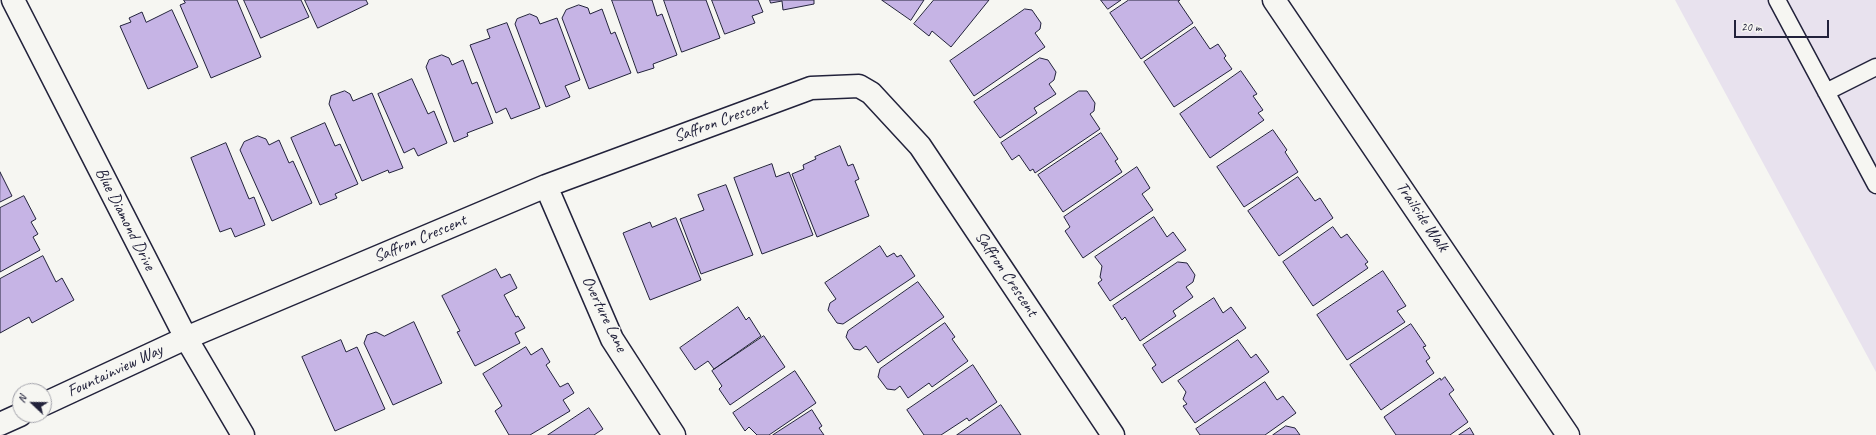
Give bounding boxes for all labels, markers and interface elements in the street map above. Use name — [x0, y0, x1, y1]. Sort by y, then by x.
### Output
scale bar — [1736, 12, 1831, 38]
text: 20 m — [1741, 19, 1761, 35]
street label: Saffron Crescent — [671, 95, 771, 147]
street label: Blue Diamond Drive — [90, 164, 160, 274]
street label: Trailside Walk — [1391, 178, 1453, 256]
street label: Saffron Crescent — [371, 210, 469, 268]
street label: Saffron Crescent — [970, 227, 1042, 321]
street label: Overture Lane — [577, 273, 631, 355]
street label: Fountainview Way — [64, 340, 166, 402]
north arrow — [12, 383, 52, 423]
text: N — [14, 393, 30, 405]

